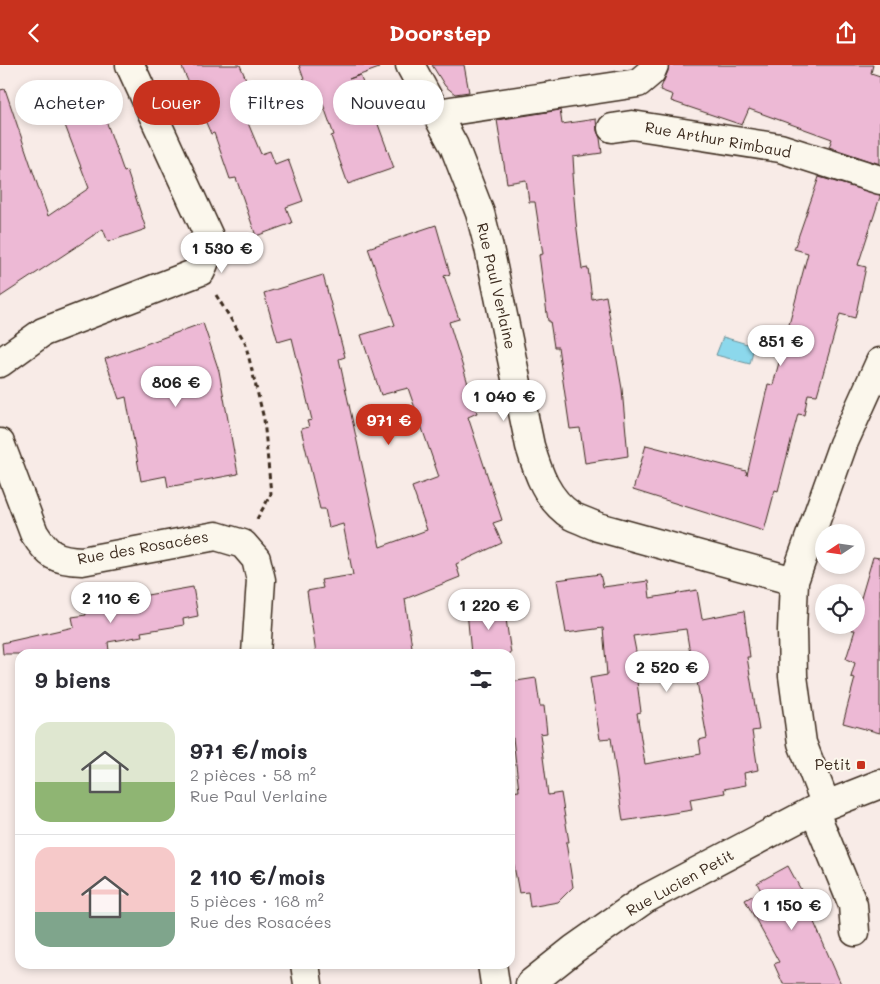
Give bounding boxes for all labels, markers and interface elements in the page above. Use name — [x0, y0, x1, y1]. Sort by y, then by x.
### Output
text: Doorstep — [389, 18, 491, 47]
icon: back — [20, 19, 48, 47]
icon: share — [832, 19, 860, 47]
chip: Acheter — [15, 80, 123, 125]
chip: Louer — [133, 80, 220, 125]
chip: Filtres — [230, 80, 323, 125]
chip: Nouveau — [333, 80, 444, 125]
street label: Rue Arthur Rimbaud — [643, 116, 793, 162]
street label: Rue Paul Verlaine — [473, 221, 521, 351]
pin: 1 530 € — [176, 231, 268, 274]
text: 1 530 € — [192, 237, 252, 258]
pin: 851 € — [746, 325, 816, 367]
text: 851 € — [758, 330, 804, 351]
pin: 806 € — [141, 365, 211, 408]
text: 806 € — [152, 371, 200, 392]
pin: 1 040 € — [458, 379, 550, 422]
text: 1 040 € — [473, 385, 535, 406]
pin: 971 € — [354, 403, 424, 446]
text: 971 € — [367, 409, 411, 430]
north arrow — [815, 524, 865, 574]
map controls — [815, 524, 865, 634]
street label: Rue des Rosacées — [76, 526, 210, 568]
pin: 2 110 € — [65, 581, 157, 624]
button: locate — [815, 584, 865, 634]
text: 2 110 € — [82, 587, 140, 608]
pin: 1 220 € — [443, 589, 535, 631]
text: 1 220 € — [459, 594, 519, 615]
pin: 2 520 € — [621, 651, 713, 693]
text: 2 520 € — [636, 656, 698, 677]
icon: filters — [467, 665, 495, 693]
text: 9 biens — [35, 666, 111, 693]
text: 971 €/mois — [190, 737, 308, 764]
icon: home — [75, 742, 135, 802]
place label: Petit — [815, 754, 851, 774]
marker: Petit — [855, 759, 867, 771]
text: 2 pièces · 58 m² — [190, 764, 316, 785]
text: Rue Paul Verlaine — [190, 785, 328, 806]
street label: Rue Lucien Petit — [622, 844, 737, 920]
text: 2 110 €/mois — [190, 863, 325, 890]
icon: home — [75, 867, 135, 927]
pin: 1 150 € — [746, 889, 838, 931]
text: 5 pièces · 168 m² — [190, 890, 324, 911]
text: 1 150 € — [763, 894, 821, 915]
text: Rue des Rosacées — [190, 911, 331, 932]

